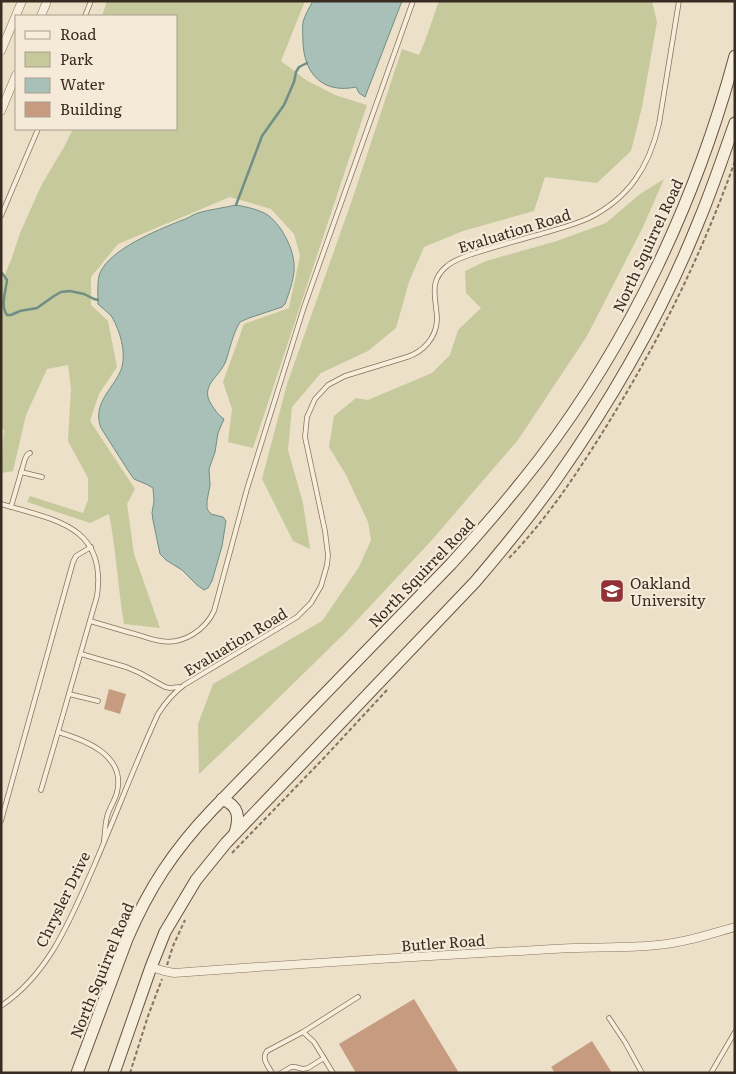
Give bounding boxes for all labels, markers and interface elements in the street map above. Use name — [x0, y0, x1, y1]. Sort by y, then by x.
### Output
legend — [15, 15, 178, 130]
text: Road — [60, 22, 96, 45]
text: Park — [60, 47, 94, 70]
text: Water — [60, 72, 105, 95]
text: Building — [60, 97, 122, 120]
street label: North Squirrel Road — [606, 175, 688, 315]
street label: Evaluation Road — [455, 202, 573, 258]
street label: North Squirrel Road — [362, 512, 480, 632]
place label: Oakland University — [630, 571, 706, 611]
school or university icon: Oakland University — [599, 578, 625, 604]
street label: Evaluation Road — [179, 601, 291, 681]
street label: Chrysler Drive — [29, 847, 95, 951]
street label: North Squirrel Road — [63, 899, 139, 1041]
street label: Butler Road — [400, 928, 486, 956]

